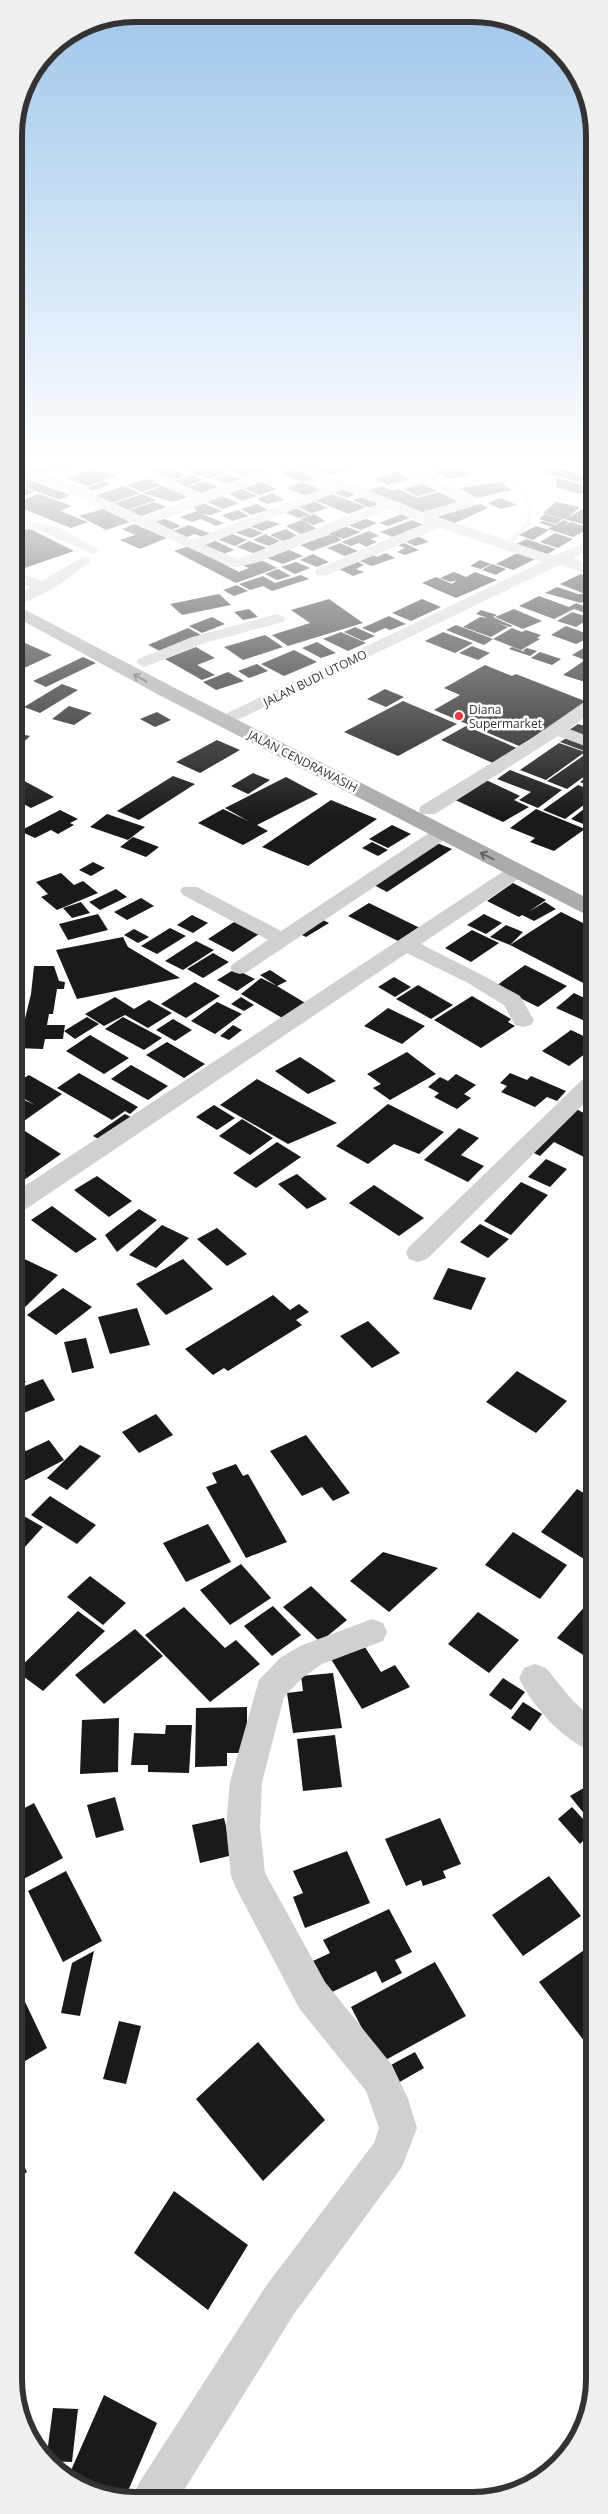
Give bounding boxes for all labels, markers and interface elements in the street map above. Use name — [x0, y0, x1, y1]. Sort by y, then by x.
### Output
street label: JALAN BUDI UTOMO — [259, 646, 370, 711]
one-way arrow — [133, 673, 148, 683]
place label: Diana Supermarket — [469, 701, 542, 732]
marker: Diana Supermarket — [453, 710, 465, 722]
street label: JALAN CENDRAWASIH — [244, 725, 361, 796]
one-way arrow — [480, 851, 495, 861]

